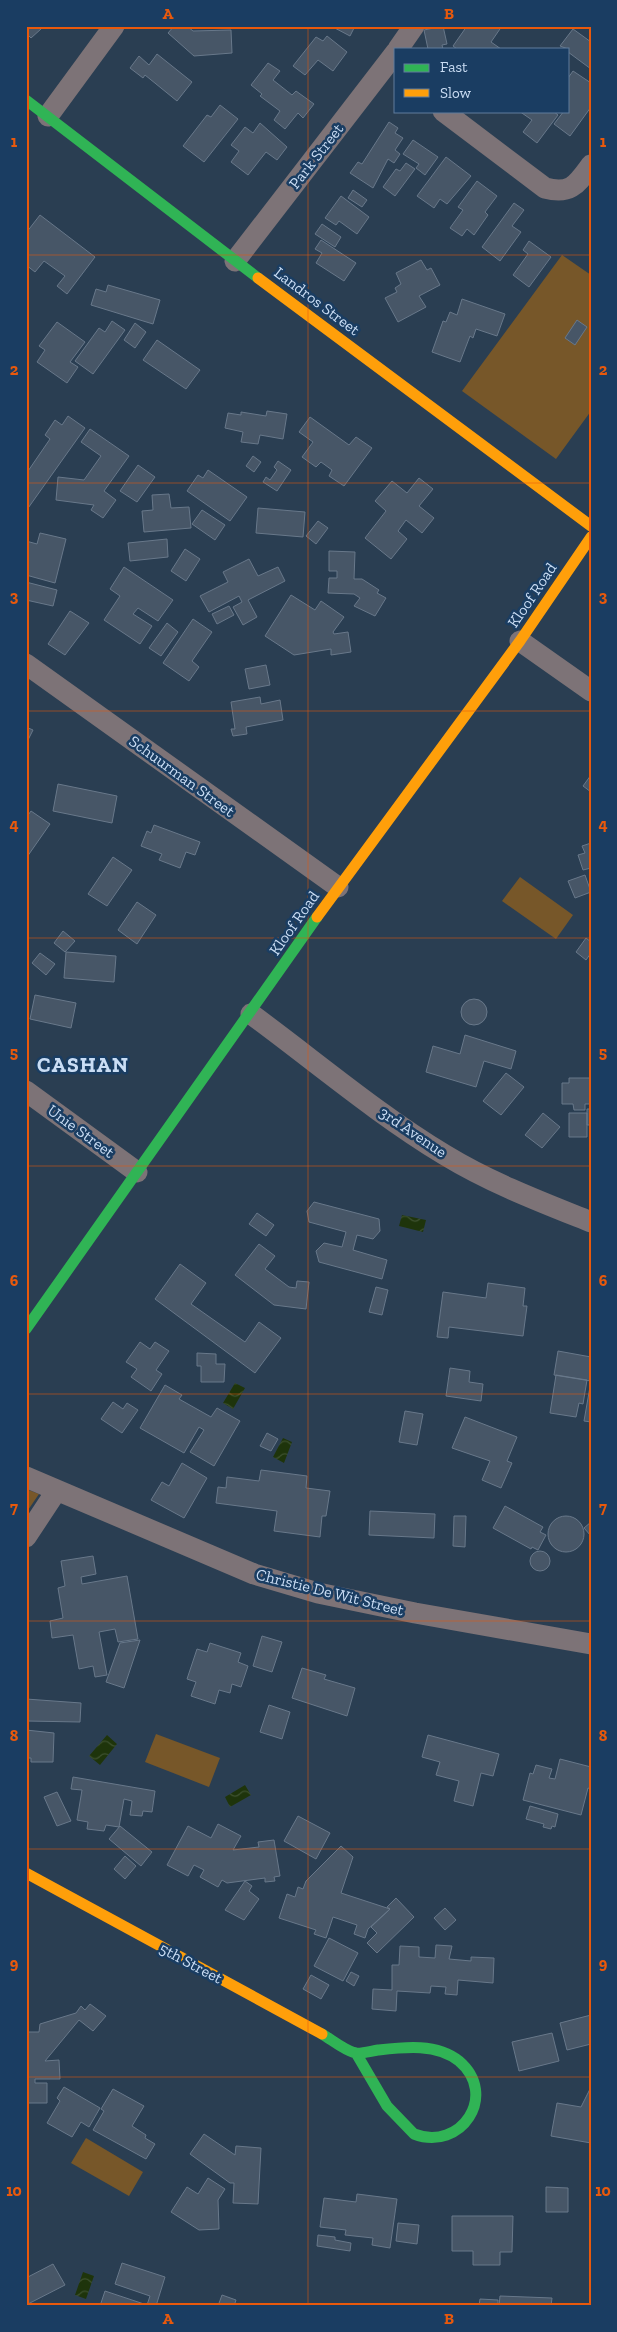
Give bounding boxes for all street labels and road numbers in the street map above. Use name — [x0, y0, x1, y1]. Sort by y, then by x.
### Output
street label: Park Street — [285, 120, 347, 192]
street label: Landros Street — [270, 263, 364, 339]
street label: Kloof Road — [503, 559, 561, 631]
street label: Schuurman Street — [125, 731, 239, 821]
street label: Kloof Road — [265, 887, 323, 959]
street label: Unie Street — [44, 1100, 118, 1162]
street label: 3rd Avenue — [376, 1103, 450, 1161]
street label: Christie De Wit Street — [254, 1564, 406, 1620]
street label: 5th Street — [156, 1938, 226, 1988]

